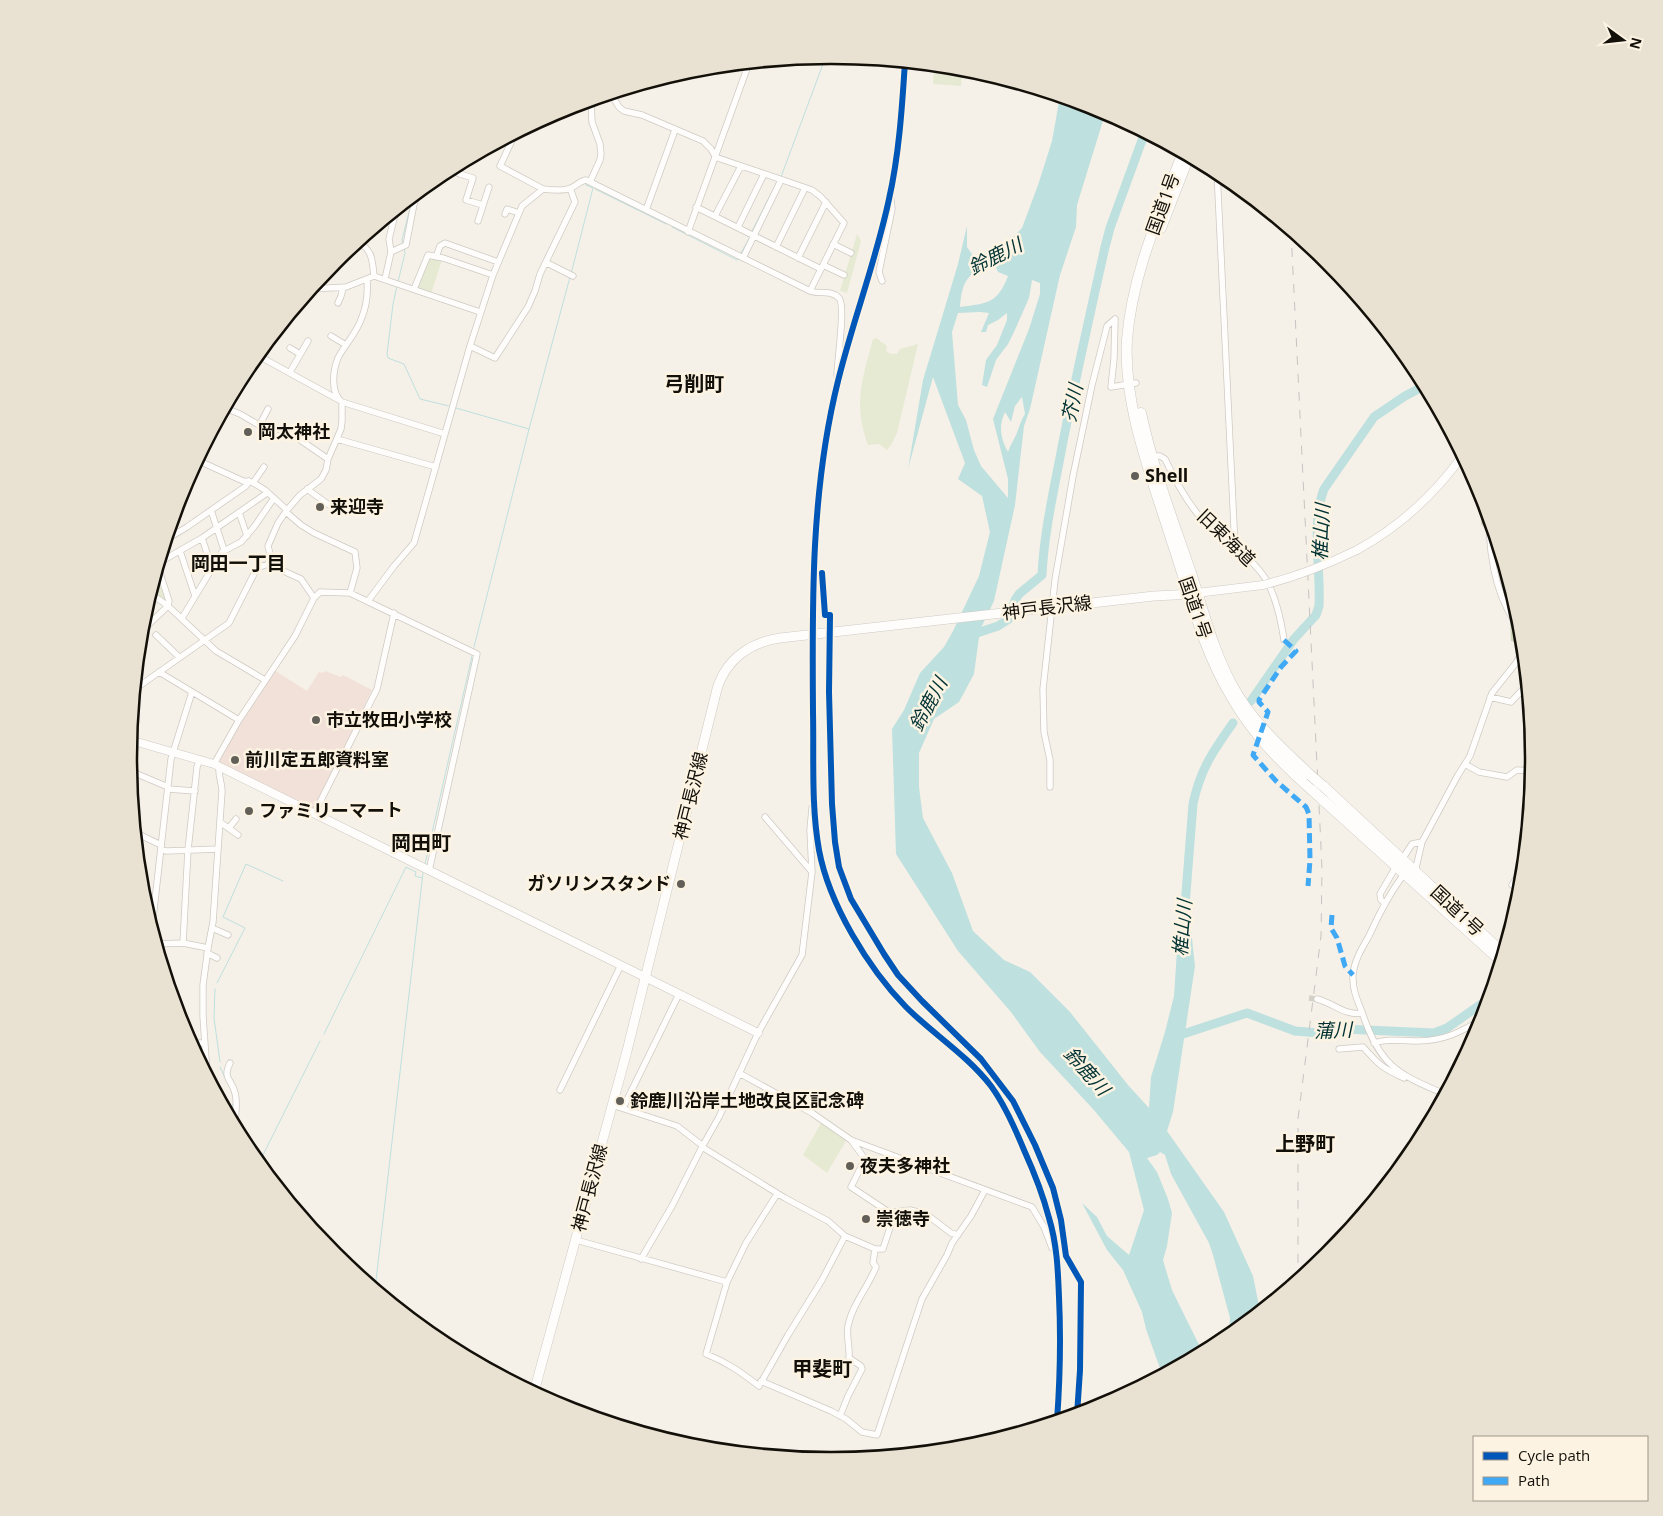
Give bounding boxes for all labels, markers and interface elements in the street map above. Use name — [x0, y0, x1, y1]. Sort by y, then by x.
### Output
north arrow — [1598, 15, 1648, 65]
text: N — [1625, 36, 1647, 51]
street label: 国道1号 — [1140, 169, 1184, 238]
water label: 鈴鹿川 — [964, 231, 1028, 281]
district label: 弓削町 — [664, 370, 724, 397]
water label: 芥川 — [1055, 380, 1089, 424]
place label: 岡太神社 — [258, 419, 330, 443]
marker: 岡太神社 — [242, 426, 254, 438]
place label: Shell — [1145, 463, 1188, 487]
marker: Shell — [1129, 470, 1141, 482]
place label: 来迎寺 — [330, 494, 384, 518]
marker: 来迎寺 — [314, 501, 326, 513]
water label: 椎山川 — [1307, 501, 1336, 561]
street label: 旧東海道 — [1192, 504, 1261, 571]
district label: 岡田一丁目 — [190, 550, 286, 576]
street label: 国道1号 — [1174, 573, 1218, 642]
street label: 神戸長沢線 — [1001, 590, 1093, 624]
water label: 鈴鹿川 — [903, 671, 954, 735]
place label: 市立牧田小学校 — [326, 707, 452, 731]
marker: 市立牧田小学校 — [310, 714, 322, 726]
place label: 前川定五郎資料室 — [245, 747, 389, 771]
street label: 神戸長沢線 — [667, 749, 713, 842]
marker: 前川定五郎資料室 — [229, 754, 241, 766]
place label: ファミリーマート — [259, 798, 403, 822]
marker: ファミリーマート — [243, 805, 255, 817]
district label: 岡田町 — [391, 829, 451, 856]
place label: ガソリンスタンド — [527, 871, 671, 895]
marker: ガソリンスタンド — [675, 878, 687, 890]
street label: 国道1号 — [1426, 880, 1489, 941]
water label: 椎山川 — [1167, 896, 1198, 958]
water label: 蒲川 — [1314, 1016, 1354, 1044]
water label: 鈴鹿川 — [1058, 1041, 1117, 1102]
place label: 鈴鹿川沿岸土地改良区記念碑 — [630, 1088, 864, 1112]
marker: 鈴鹿川沿岸土地改良区記念碑 — [614, 1095, 626, 1107]
district label: 上野町 — [1275, 1130, 1335, 1157]
street label: 神戸長沢線 — [566, 1141, 612, 1234]
place label: 夜夫多神社 — [860, 1153, 950, 1177]
marker: 夜夫多神社 — [844, 1160, 856, 1172]
place label: 崇徳寺 — [876, 1206, 930, 1230]
marker: 崇徳寺 — [860, 1213, 872, 1225]
district label: 甲斐町 — [792, 1355, 852, 1382]
legend — [1473, 1436, 1648, 1501]
text: Cycle path — [1518, 1445, 1590, 1465]
text: Path — [1518, 1470, 1550, 1490]

